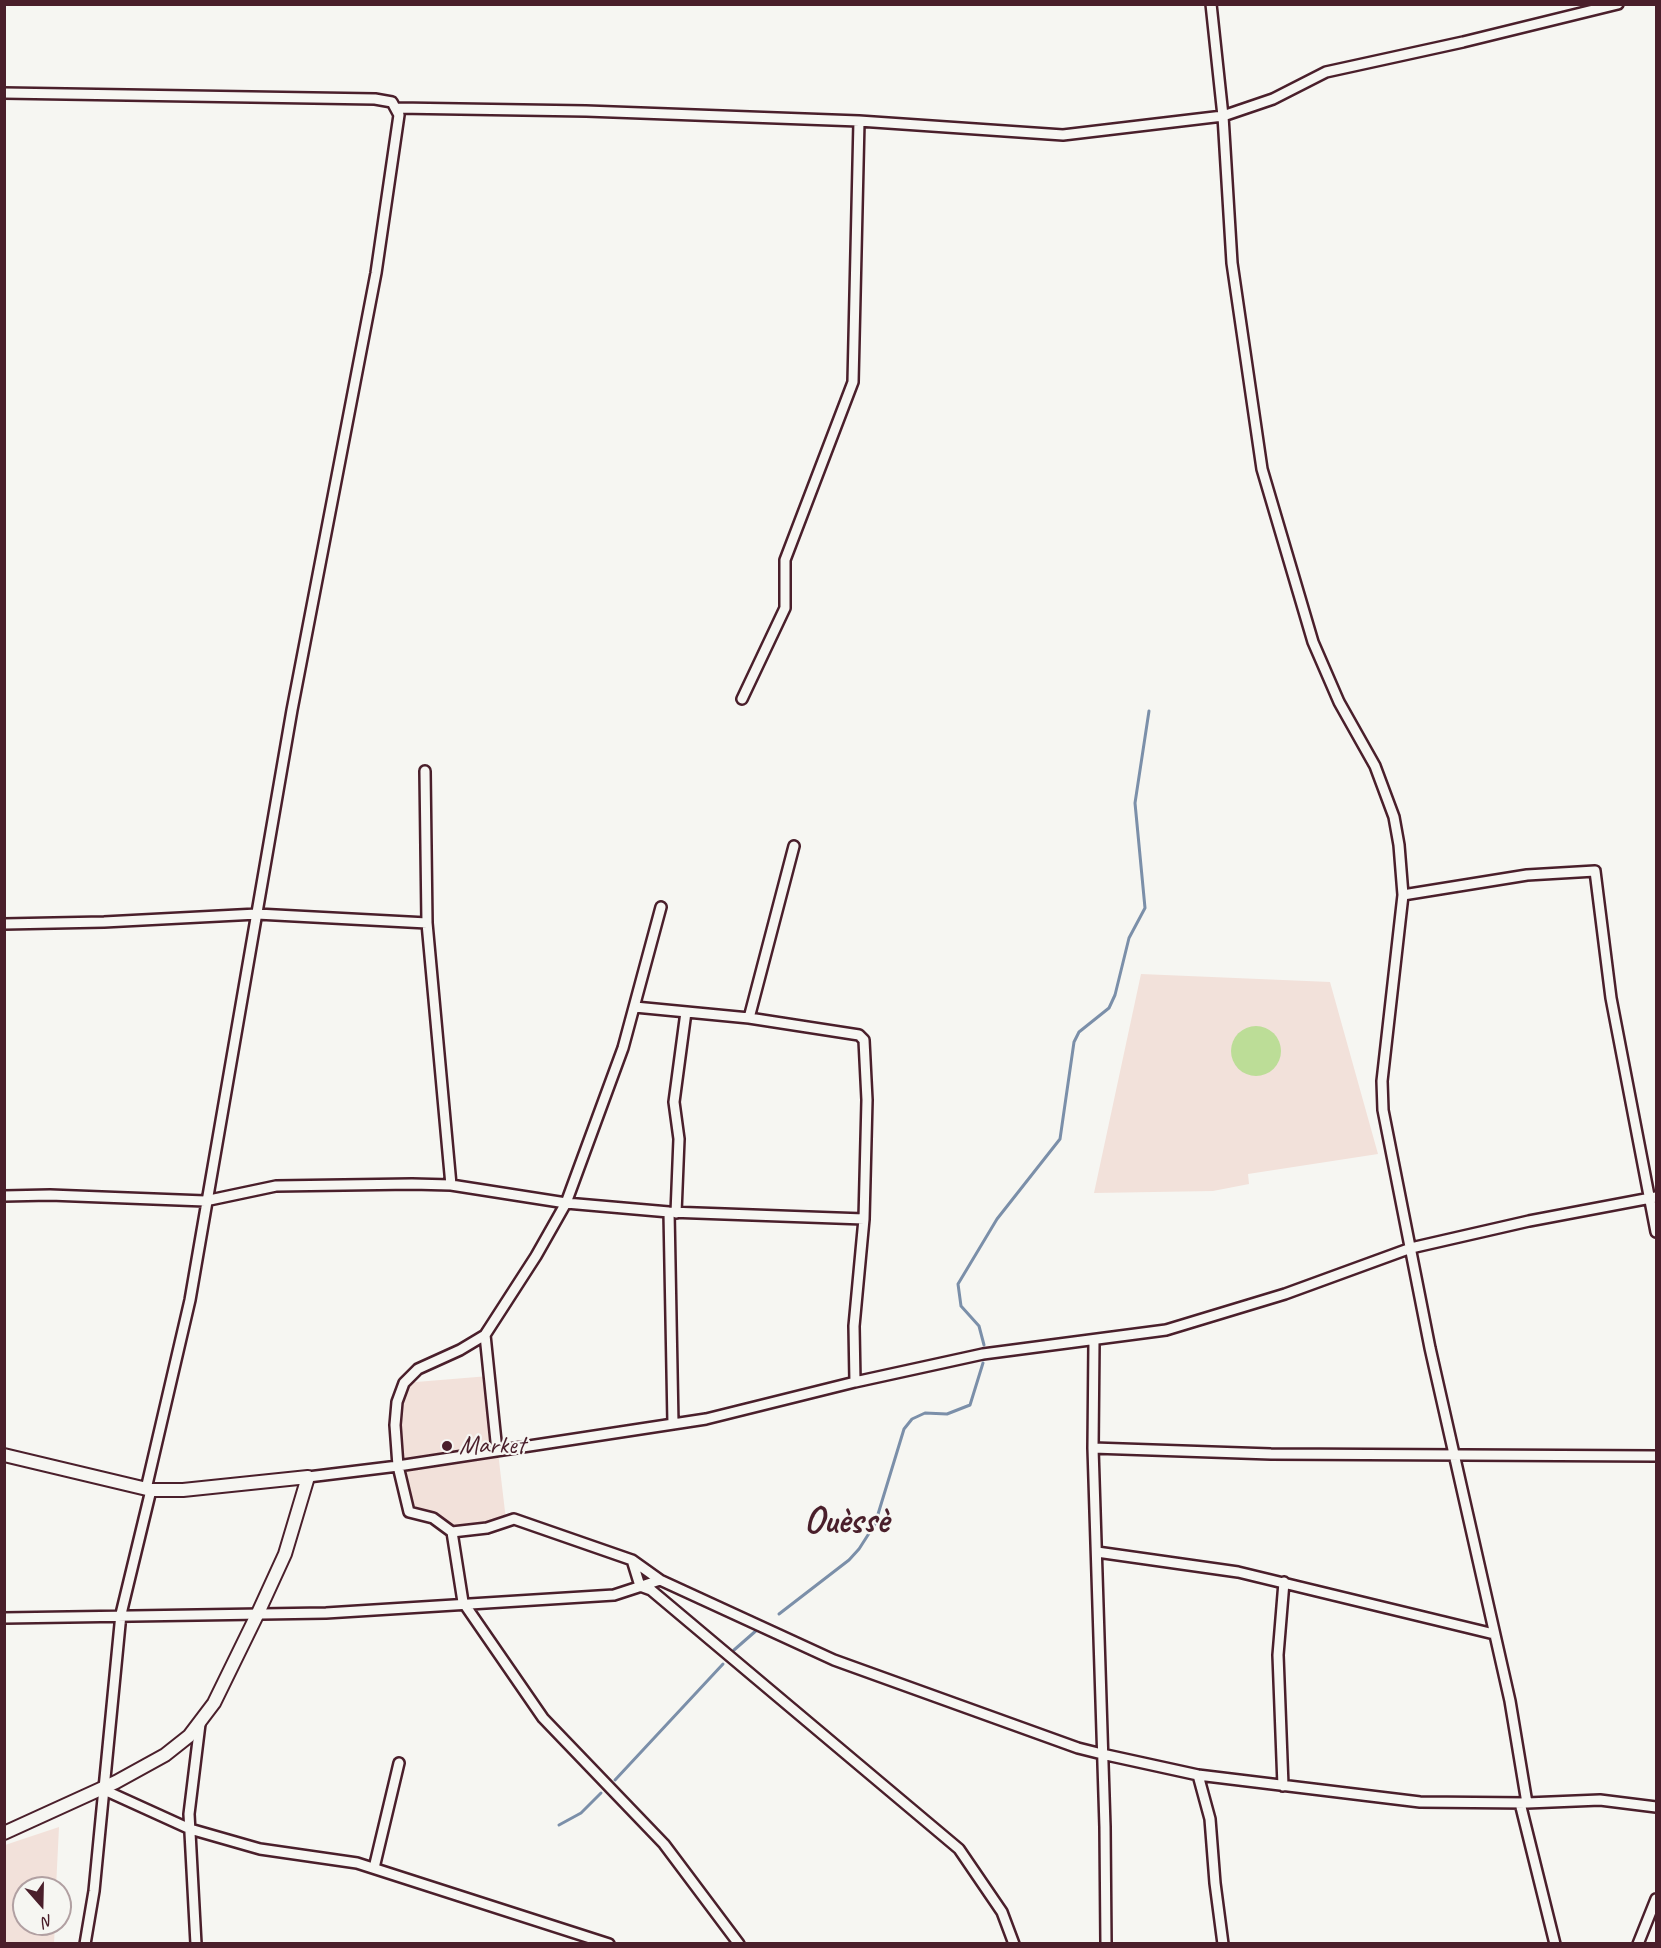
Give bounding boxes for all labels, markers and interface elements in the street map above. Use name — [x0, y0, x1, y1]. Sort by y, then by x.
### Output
place label: Market — [459, 1430, 525, 1462]
marker: Market — [440, 1439, 454, 1453]
district label: Ouèssè — [804, 1499, 888, 1545]
north arrow — [12, 1876, 72, 1936]
text: N — [39, 1910, 56, 1932]

